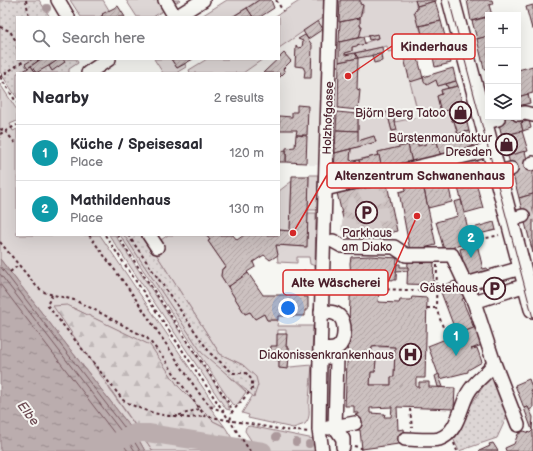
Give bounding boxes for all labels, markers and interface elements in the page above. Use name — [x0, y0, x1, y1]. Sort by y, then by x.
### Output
map controls — [485, 12, 521, 120]
button: + — [485, 12, 521, 48]
search box — [16, 16, 280, 60]
icon: search — [30, 27, 52, 49]
text: Search here — [62, 29, 145, 48]
callout: Kinderhaus — [392, 34, 475, 59]
text: Kinderhaus — [400, 39, 468, 55]
button: − — [485, 48, 521, 84]
street label: Holzhofgasse — [320, 81, 337, 155]
button: layers — [485, 84, 521, 120]
text: Nearby — [32, 88, 89, 108]
text: 2 results — [214, 90, 264, 106]
shop icon: Björn Berg Tatoo — [448, 100, 474, 126]
place label: Björn Berg Tatoo — [355, 106, 446, 121]
place label: Bürstenmanufaktur Dresden — [389, 131, 493, 160]
shop icon: Bürstenmanufaktur Dresden — [494, 132, 520, 158]
text: Küche / Speisesaal — [70, 135, 203, 154]
text: 1 — [42, 145, 48, 161]
text: 120 m — [229, 145, 264, 161]
text: Place — [70, 154, 103, 170]
callout: Altenzentrum Schwanenhaus — [327, 163, 513, 188]
text: Altenzentrum Schwanenhaus — [334, 168, 505, 184]
text: Mathildenhaus — [70, 191, 171, 210]
parking icon: Parkhaus am Diako — [354, 199, 380, 225]
text: 2 — [41, 201, 49, 217]
text: 130 m — [229, 201, 264, 217]
text: Place — [70, 210, 103, 226]
pin: 2 — [458, 225, 484, 258]
place label: Parkhaus am Diako — [342, 226, 393, 255]
callout: Alte Wäscherei — [283, 270, 388, 295]
text: Alte Wäscherei — [291, 275, 380, 291]
parking icon: Gästehaus — [481, 275, 507, 301]
place label: Gästehaus — [420, 281, 478, 296]
your location — [278, 298, 298, 318]
pin: 1 — [443, 323, 469, 356]
hospital icon: Diakonissenkrankenhaus — [397, 342, 423, 368]
place label: Diakonissenkrankenhaus — [259, 348, 394, 363]
water label: Elbe — [14, 398, 43, 429]

